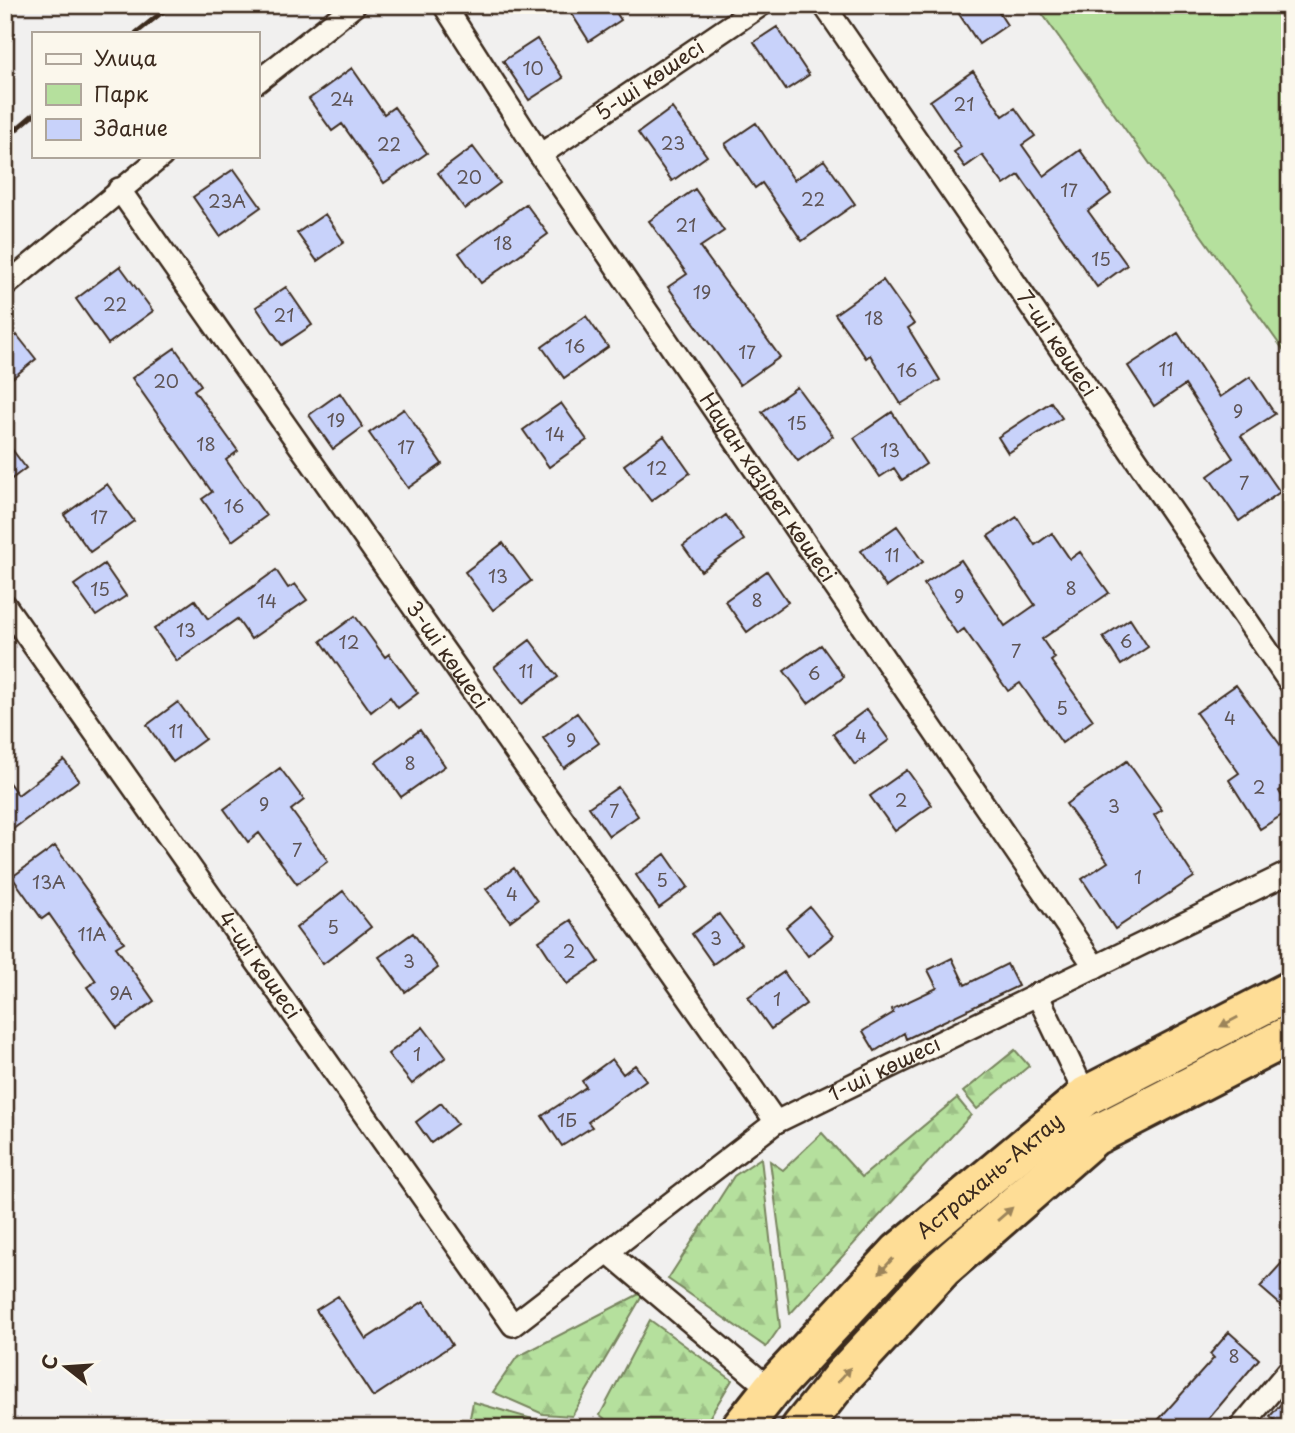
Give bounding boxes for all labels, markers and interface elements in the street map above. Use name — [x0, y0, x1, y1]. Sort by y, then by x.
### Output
street label: 5-шi көшесі — [588, 30, 710, 127]
legend — [32, 32, 259, 158]
text: Улица — [94, 41, 157, 73]
house number: 10 — [522, 54, 544, 81]
text: Парк — [94, 77, 149, 109]
house number: 24 — [330, 85, 354, 112]
house number: 21 — [954, 90, 974, 117]
text: Здание — [94, 111, 168, 143]
house number: 23 — [661, 129, 685, 156]
house number: 22 — [377, 130, 401, 157]
house number: 20 — [456, 163, 482, 190]
house number: 17 — [1060, 176, 1078, 203]
house number: 22 — [801, 185, 825, 212]
house number: 23А — [208, 187, 246, 214]
house number: 21 — [676, 211, 696, 238]
house number: 18 — [493, 229, 513, 256]
house number: 15 — [1091, 245, 1111, 272]
house number: 19 — [693, 278, 711, 305]
street label: 7-шi көшесі — [1010, 283, 1107, 402]
house number: 22 — [103, 290, 127, 317]
house number: 21 — [274, 301, 294, 328]
house number: 18 — [864, 304, 884, 331]
house number: 16 — [565, 332, 585, 359]
house number: 17 — [738, 338, 756, 365]
house number: 11 — [1158, 355, 1174, 382]
house number: 16 — [897, 356, 917, 383]
house number: 20 — [153, 367, 179, 394]
street label: Науан хазірет көшесі — [693, 385, 845, 588]
house number: 9 — [1233, 397, 1243, 424]
house number: 19 — [327, 406, 345, 433]
house number: 15 — [787, 409, 807, 436]
house number: 14 — [545, 420, 565, 447]
house number: 18 — [196, 430, 216, 457]
house number: 17 — [397, 433, 415, 460]
house number: 13 — [880, 436, 900, 463]
house number: 12 — [647, 454, 667, 481]
house number: 7 — [1239, 469, 1249, 496]
house number: 16 — [224, 492, 244, 519]
house number: 17 — [90, 503, 108, 530]
house number: 11 — [884, 541, 900, 568]
house number: 13 — [488, 562, 508, 589]
house number: 8 — [1065, 574, 1077, 601]
house number: 15 — [90, 575, 110, 602]
house number: 9 — [954, 582, 964, 609]
house number: 8 — [751, 586, 763, 613]
house number: 14 — [257, 587, 277, 614]
street label: 3-шi көшесі — [399, 593, 498, 715]
house number: 13 — [176, 616, 196, 643]
house number: 6 — [1120, 627, 1132, 654]
house number: 12 — [339, 628, 359, 655]
house number: 7 — [1011, 637, 1021, 664]
house number: 11 — [518, 657, 534, 684]
house number: 6 — [808, 659, 820, 686]
house number: 5 — [1056, 694, 1068, 721]
house number: 4 — [1224, 704, 1236, 731]
house number: 11 — [168, 717, 184, 744]
house number: 4 — [855, 722, 867, 749]
house number: 9 — [566, 726, 576, 753]
house number: 8 — [404, 749, 416, 776]
house number: 2 — [1253, 773, 1265, 800]
house number: 2 — [895, 786, 907, 813]
house number: 9 — [259, 790, 269, 817]
house number: 3 — [1108, 792, 1120, 819]
house number: 7 — [609, 797, 619, 824]
house number: 7 — [292, 836, 302, 863]
house number: 1 — [1134, 863, 1142, 890]
house number: 5 — [656, 866, 668, 893]
house number: 13А — [32, 868, 66, 895]
house number: 4 — [506, 880, 518, 907]
street label: 4-шi көшесі — [211, 903, 310, 1025]
house number: 5 — [327, 913, 339, 940]
house number: 11А — [78, 920, 107, 947]
house number: 3 — [710, 924, 722, 951]
house number: 2 — [563, 937, 575, 964]
house number: 3 — [403, 947, 415, 974]
house number: 9А — [109, 979, 133, 1006]
house number: 1 — [773, 985, 781, 1012]
one-way arrow — [1219, 1016, 1239, 1027]
street label: 1-шi көшесі — [822, 1026, 945, 1108]
house number: 1 — [413, 1040, 421, 1067]
street label: Астрахань-Актау — [908, 1104, 1069, 1245]
house number: 1Б — [557, 1106, 577, 1133]
one-way arrow — [996, 1207, 1013, 1222]
one-way arrow — [879, 1257, 895, 1274]
north arrow — [32, 1332, 102, 1402]
house number: 8 — [1228, 1342, 1240, 1369]
text: С — [33, 1351, 64, 1373]
one-way arrow — [836, 1367, 851, 1384]

